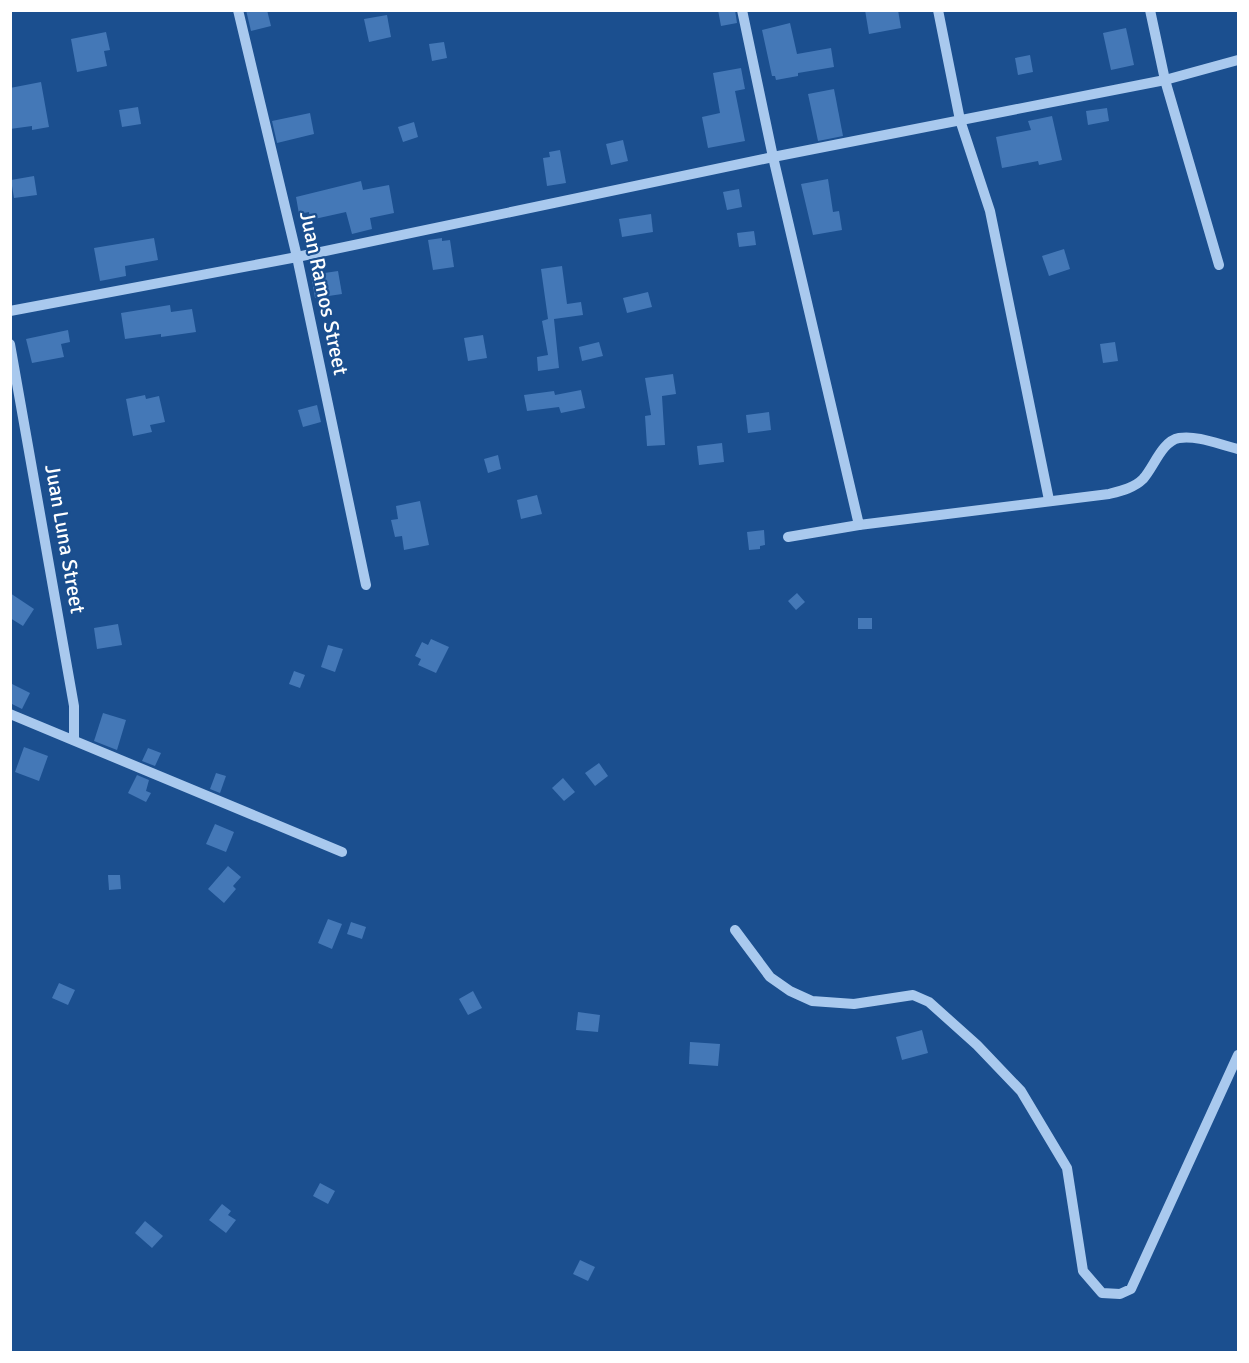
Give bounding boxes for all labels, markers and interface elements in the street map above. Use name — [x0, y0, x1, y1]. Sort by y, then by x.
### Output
street label: Juan Ramos Street — [294, 209, 354, 377]
street label: Juan Luna Street — [39, 462, 91, 616]

